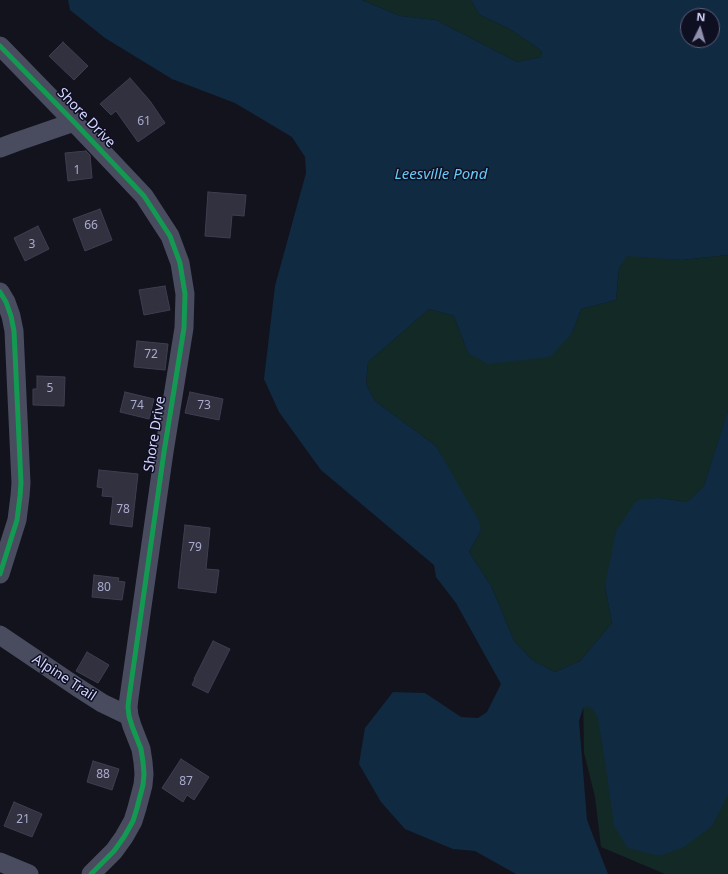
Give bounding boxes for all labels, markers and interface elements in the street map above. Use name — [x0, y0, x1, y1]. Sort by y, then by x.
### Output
north arrow — [680, 8, 720, 48]
text: N — [696, 9, 706, 24]
street label: Shore Drive — [53, 85, 119, 151]
house number: 61 — [137, 115, 151, 129]
house number: 1 — [74, 164, 80, 178]
water label: Leesville Pond — [395, 166, 487, 184]
house number: 66 — [84, 219, 98, 233]
house number: 3 — [29, 238, 35, 252]
house number: 72 — [144, 348, 158, 362]
house number: 5 — [47, 382, 53, 396]
street label: Shore Drive — [141, 395, 169, 473]
house number: 74 — [130, 399, 144, 413]
house number: 73 — [197, 399, 211, 413]
house number: 78 — [116, 503, 130, 517]
house number: 79 — [188, 541, 202, 555]
house number: 80 — [97, 581, 111, 595]
street label: Alpine Trail — [29, 651, 99, 705]
house number: 88 — [96, 768, 110, 782]
house number: 87 — [179, 775, 193, 789]
house number: 21 — [16, 813, 30, 827]

